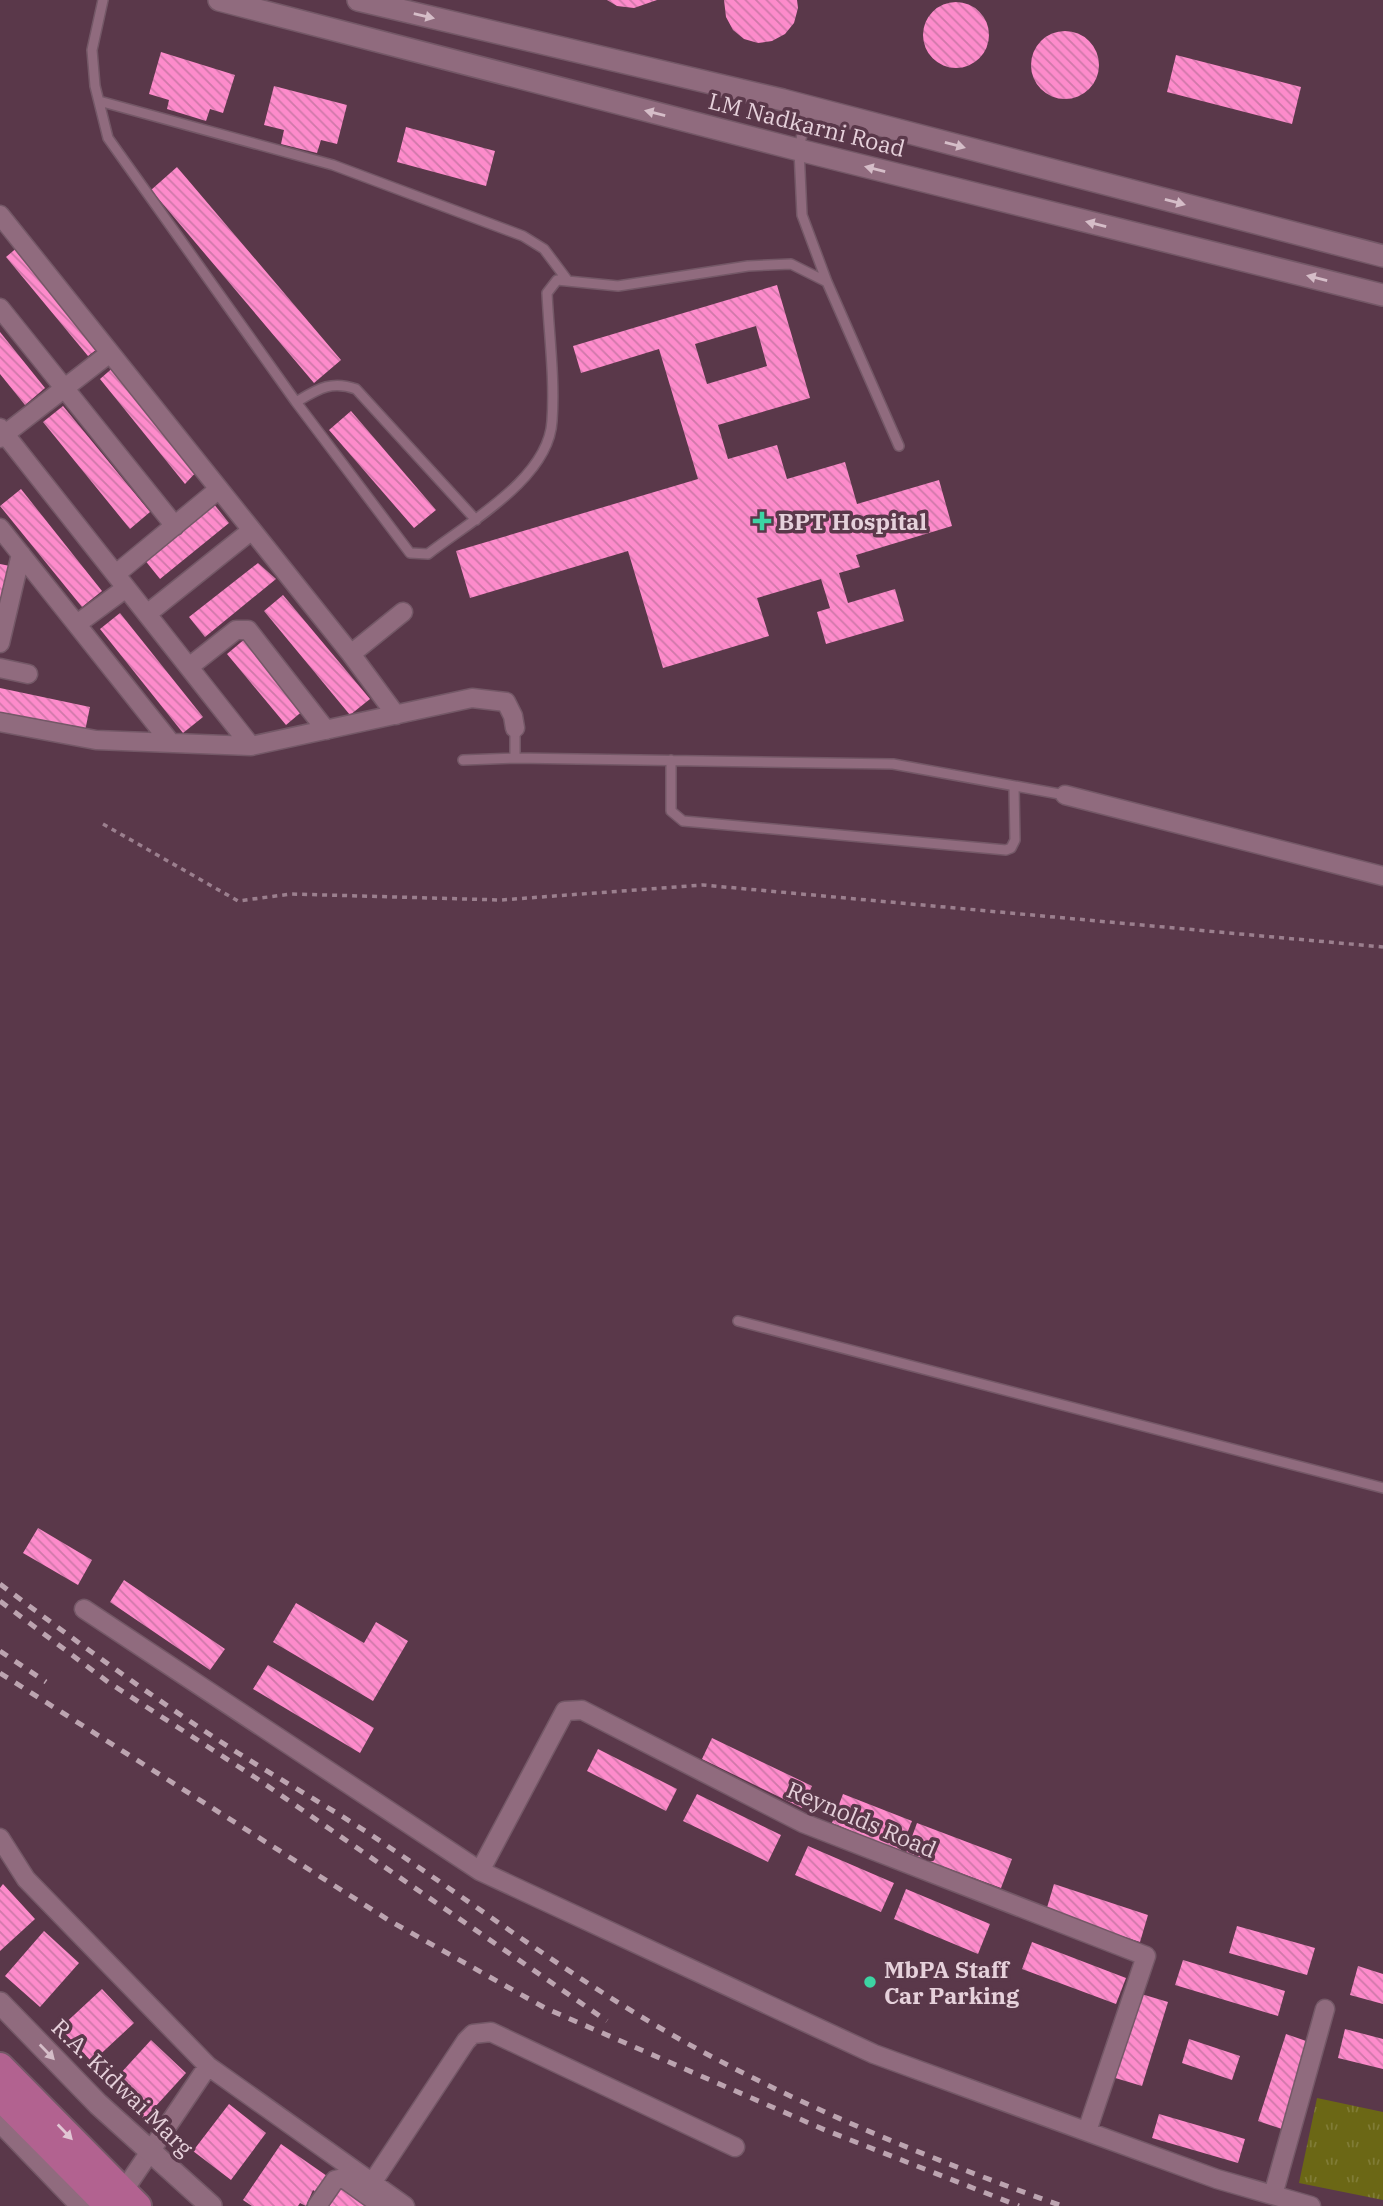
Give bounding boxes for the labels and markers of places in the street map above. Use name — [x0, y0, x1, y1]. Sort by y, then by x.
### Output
place label: BPT Hospital — [778, 506, 927, 536]
marker: BPT Hospital — [752, 511, 772, 531]
place label: MbPA Staff Car Parking — [884, 1954, 1020, 2010]
marker: MbPA Staff Car Parking — [862, 1974, 878, 1990]

